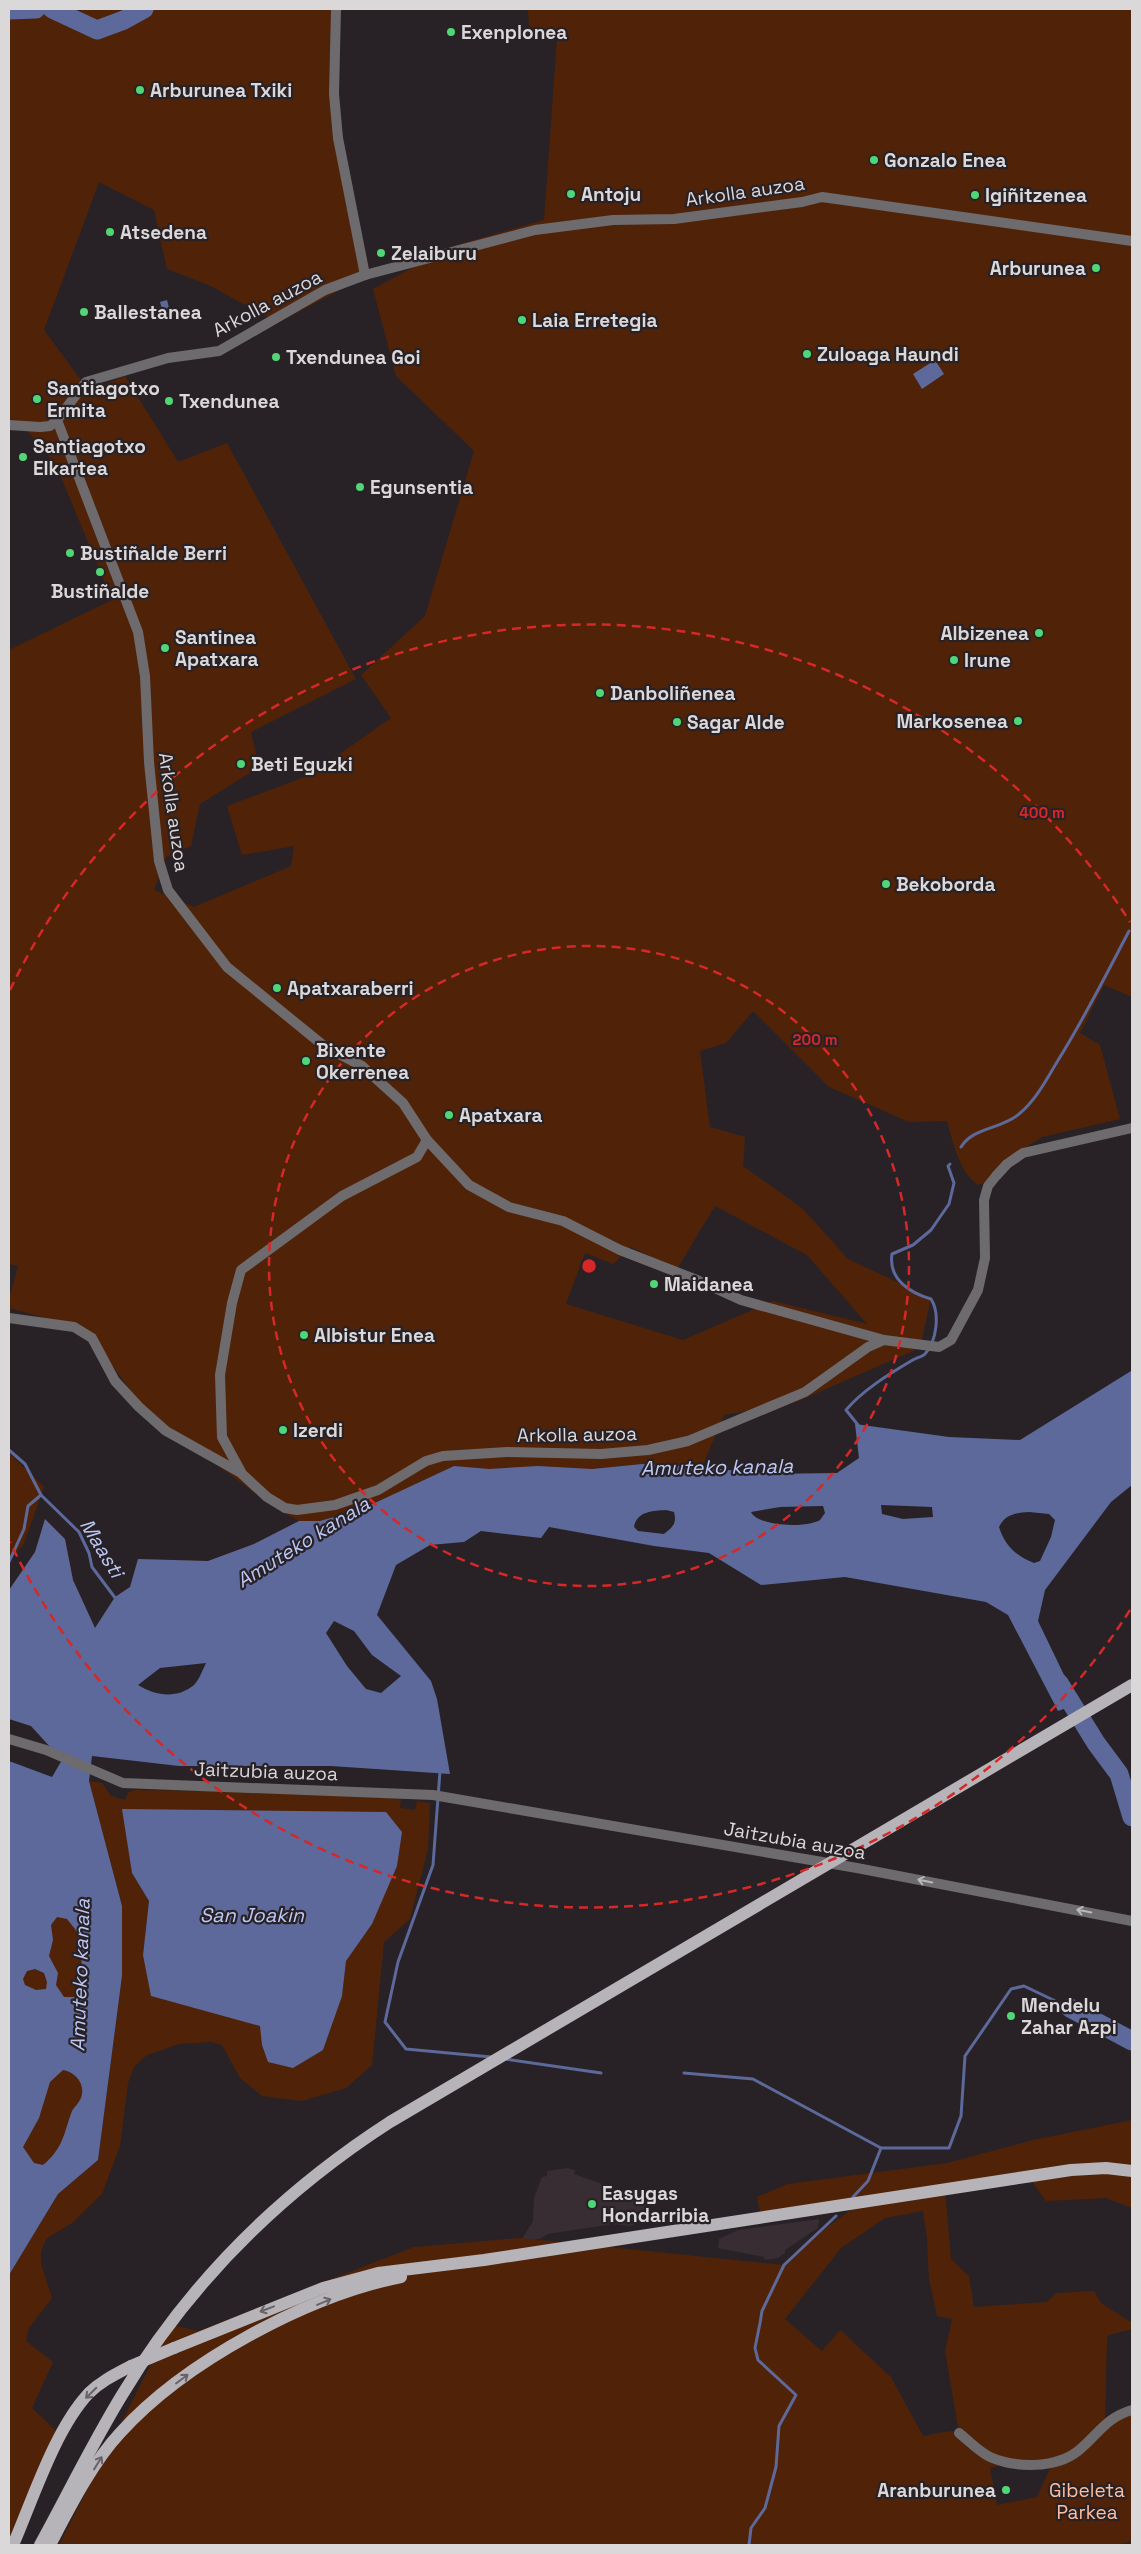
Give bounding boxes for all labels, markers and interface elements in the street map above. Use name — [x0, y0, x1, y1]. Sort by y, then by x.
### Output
place label: Exenplonea — [461, 20, 567, 45]
marker: Exenplonea — [445, 26, 457, 38]
place label: Arburunea Txiki — [150, 78, 292, 103]
marker: Arburunea Txiki — [134, 84, 146, 96]
place label: Gonzalo Enea — [884, 148, 1006, 173]
marker: Gonzalo Enea — [868, 154, 880, 166]
street label: Arkolla auzoa — [684, 171, 806, 212]
place label: Antoju — [581, 182, 641, 207]
place label: Igiñitzenea — [985, 183, 1087, 208]
marker: Antoju — [565, 188, 577, 200]
marker: Igiñitzenea — [969, 189, 981, 201]
place label: Atsedena — [120, 220, 207, 245]
marker: Atsedena — [104, 226, 116, 238]
place label: Zelaiburu — [391, 241, 477, 266]
marker: Zelaiburu — [375, 247, 387, 259]
place label: Arburunea — [990, 256, 1086, 281]
marker: Arburunea — [1090, 262, 1102, 274]
street label: Arkolla auzoa — [208, 264, 326, 343]
place label: Ballestanea — [94, 300, 202, 325]
marker: Ballestanea — [78, 306, 90, 318]
place label: Laia Erretegia — [532, 308, 657, 333]
marker: Laia Erretegia — [516, 314, 528, 326]
place label: Zuloaga Haundi — [817, 342, 959, 367]
place label: Txendunea Goi — [286, 345, 421, 370]
marker: Zuloaga Haundi — [801, 348, 813, 360]
marker: Txendunea Goi — [270, 351, 282, 363]
place label: Santiagotxo Ermita — [47, 376, 160, 423]
place label: Txendunea — [179, 389, 279, 414]
marker: Santiagotxo Ermita — [31, 393, 43, 405]
marker: Txendunea — [163, 395, 175, 407]
place label: Santiagotxo Elkartea — [33, 434, 146, 481]
marker: Santiagotxo Elkartea — [17, 451, 29, 463]
place label: Egunsentia — [370, 475, 473, 500]
marker: Egunsentia — [354, 481, 366, 493]
place label: Bustiñalde Berri — [80, 541, 227, 566]
marker: Bustiñalde Berri — [64, 547, 76, 559]
marker: Bustiñalde — [94, 566, 106, 578]
place label: Bustiñalde — [51, 579, 149, 604]
place label: Albizenea — [940, 621, 1029, 646]
place label: Santinea Apatxara — [175, 625, 259, 672]
marker: Albizenea — [1033, 627, 1045, 639]
marker: Santinea Apatxara — [159, 642, 171, 654]
place label: Irune — [964, 648, 1011, 673]
marker: Irune — [948, 654, 960, 666]
place label: Danboliñenea — [610, 681, 736, 706]
marker: Danboliñenea — [594, 687, 606, 699]
place label: Markosenea — [896, 709, 1008, 734]
place label: Sagar Alde — [687, 710, 785, 735]
marker: Markosenea — [1012, 715, 1024, 727]
marker: Sagar Alde — [671, 716, 683, 728]
street label: Arkolla auzoa — [153, 751, 194, 873]
place label: Beti Eguzki — [251, 752, 353, 777]
marker: Beti Eguzki — [235, 758, 247, 770]
text: 400 m — [1019, 803, 1065, 822]
place label: Bekoborda — [896, 872, 995, 897]
marker: Bekoborda — [880, 878, 892, 890]
place label: Apatxaraberri — [287, 976, 414, 1001]
marker: Apatxaraberri — [271, 982, 283, 994]
text: 200 m — [793, 1030, 837, 1049]
place label: Bixente Okerrenea — [316, 1038, 409, 1085]
marker: Bixente Okerrenea — [300, 1055, 312, 1067]
place label: Apatxara — [459, 1103, 543, 1128]
marker: Apatxara — [443, 1109, 455, 1121]
centre of rings — [580, 1257, 598, 1275]
place label: Maidanea — [664, 1272, 754, 1297]
marker: Maidanea — [648, 1278, 660, 1290]
place label: Albistur Enea — [314, 1323, 435, 1348]
marker: Albistur Enea — [298, 1329, 310, 1341]
place label: Izerdi — [293, 1418, 343, 1443]
street label: Arkolla auzoa — [517, 1421, 637, 1448]
marker: Izerdi — [277, 1424, 289, 1436]
water label: Amuteko kanala — [641, 1453, 794, 1481]
water label: Amuteko kanala — [231, 1490, 375, 1593]
water label: Maasti — [74, 1514, 131, 1584]
street label: Jaitzubia auzoa — [194, 1756, 338, 1787]
street label: Jaitzubia auzoa — [722, 1816, 868, 1865]
one-way arrow — [917, 1875, 933, 1885]
water label: Amuteko kanala — [64, 1898, 96, 2052]
water label: San Joakin — [200, 1902, 305, 1928]
one-way arrow — [1077, 1906, 1093, 1915]
place label: Mendelu Zahar Azpi — [1021, 1993, 1117, 2040]
marker: Mendelu Zahar Azpi — [1005, 2010, 1017, 2022]
place label: Easygas Hondarribia — [602, 2181, 709, 2228]
marker: Easygas Hondarribia — [586, 2198, 598, 2210]
one-way arrow — [316, 2296, 331, 2306]
one-way arrow — [260, 2306, 275, 2315]
one-way arrow — [175, 2374, 189, 2384]
one-way arrow — [85, 2387, 97, 2399]
one-way arrow — [93, 2457, 103, 2471]
place label: Aranburunea — [877, 2478, 996, 2503]
park label: Gibeleta Parkea — [1049, 2478, 1125, 2525]
marker: Aranburunea — [1000, 2484, 1012, 2496]

